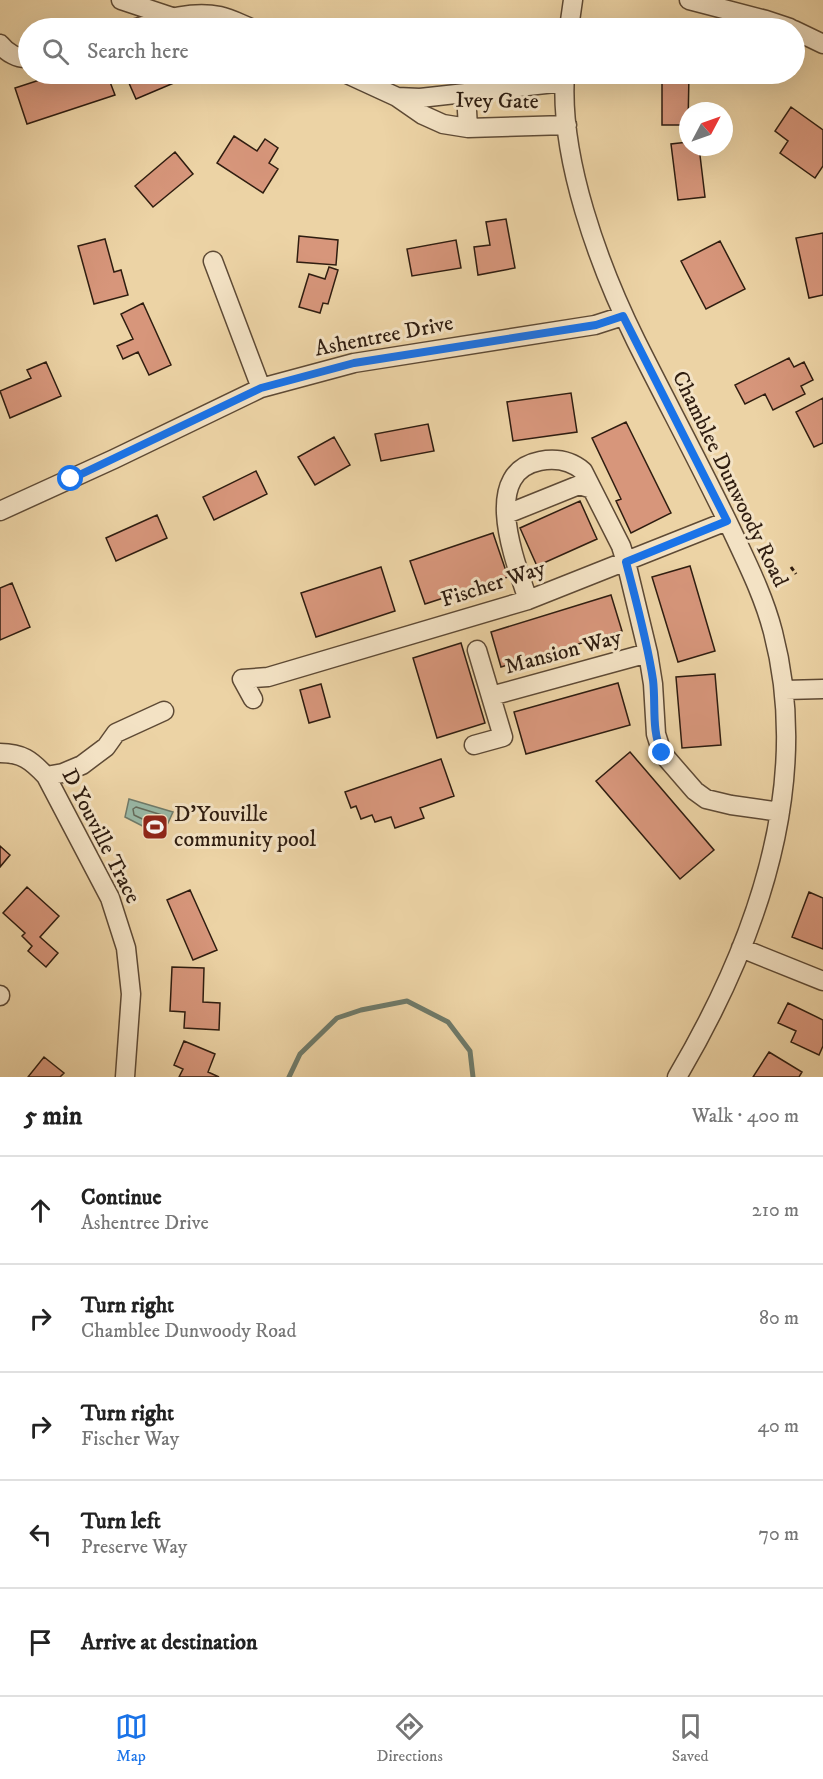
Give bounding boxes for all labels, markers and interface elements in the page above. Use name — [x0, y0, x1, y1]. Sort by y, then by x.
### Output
search box — [18, 18, 805, 84]
icon: search — [39, 35, 72, 68]
text: Search here — [87, 38, 189, 65]
street label: Ivey Gate — [455, 87, 539, 115]
north arrow — [679, 102, 733, 156]
street label: Ashentree Drive — [312, 309, 456, 363]
street label: Chamblee Dunwoody Road — [666, 367, 794, 591]
route start — [57, 465, 83, 491]
street label: Fischer Way — [437, 554, 549, 614]
street label: Mansion Way — [502, 623, 625, 680]
route end — [648, 739, 674, 765]
street label: D Youville Trace — [55, 764, 147, 908]
place label: D'Youville community pool — [174, 801, 316, 853]
sports icon: D'Youville community pool — [140, 812, 170, 842]
text: 5 min — [24, 1100, 82, 1133]
text: Walk · 400 m — [692, 1104, 799, 1129]
text: Continue — [81, 1184, 162, 1211]
icon: ahead — [24, 1194, 57, 1227]
text: 210 m — [752, 1198, 799, 1223]
text: Ashentree Drive — [81, 1211, 209, 1236]
text: Turn right — [81, 1292, 174, 1319]
icon: right — [24, 1302, 57, 1335]
text: 80 m — [759, 1306, 799, 1331]
text: Chamblee Dunwoody Road — [81, 1319, 297, 1344]
text: Turn right — [81, 1400, 174, 1427]
icon: right — [24, 1410, 57, 1443]
text: 40 m — [757, 1414, 799, 1439]
text: Fischer Way — [81, 1427, 179, 1452]
text: Turn left — [81, 1508, 161, 1535]
icon: left — [24, 1518, 57, 1551]
text: 70 m — [758, 1522, 799, 1547]
text: Preserve Way — [81, 1535, 187, 1560]
icon: arrive — [24, 1626, 57, 1659]
text: Arrive at destination — [81, 1629, 258, 1656]
tab: Map — [115, 1710, 148, 1766]
tab: Directions — [377, 1710, 443, 1766]
tab: Saved — [672, 1710, 709, 1766]

